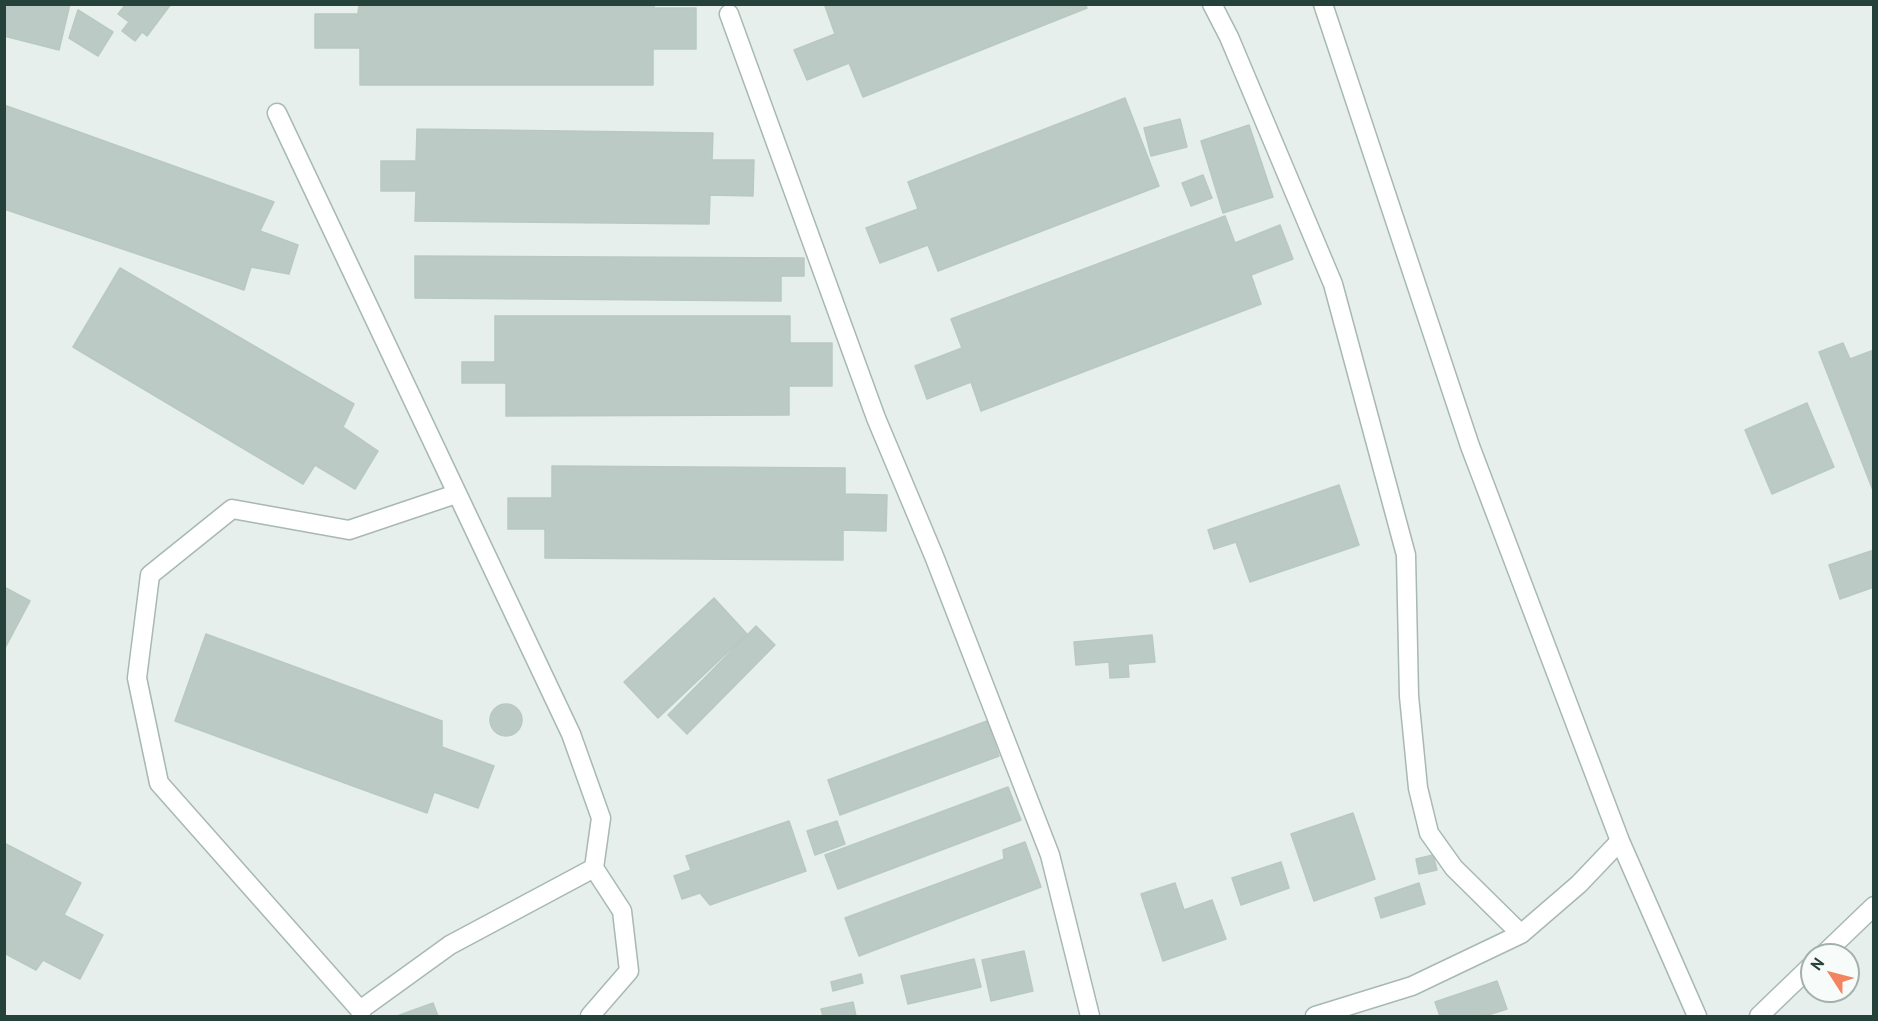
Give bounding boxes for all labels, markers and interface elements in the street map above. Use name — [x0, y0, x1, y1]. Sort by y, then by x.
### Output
north arrow — [1800, 943, 1860, 1003]
text: N — [1806, 953, 1828, 974]

